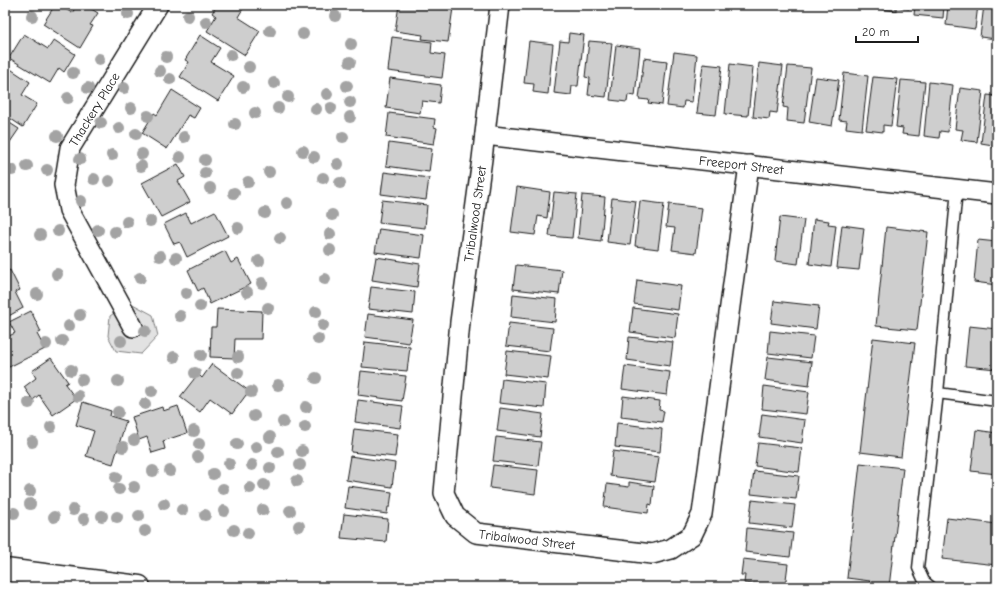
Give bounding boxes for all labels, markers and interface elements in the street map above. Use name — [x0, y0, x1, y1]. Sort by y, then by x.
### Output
scale bar — [856, 18, 918, 44]
text: 20 m — [862, 25, 890, 39]
street label: Thackery Place — [65, 69, 123, 149]
street label: Freeport Street — [698, 152, 786, 177]
street label: Tribalwood Street — [461, 164, 489, 263]
street label: Tribalwood Street — [478, 526, 577, 552]

